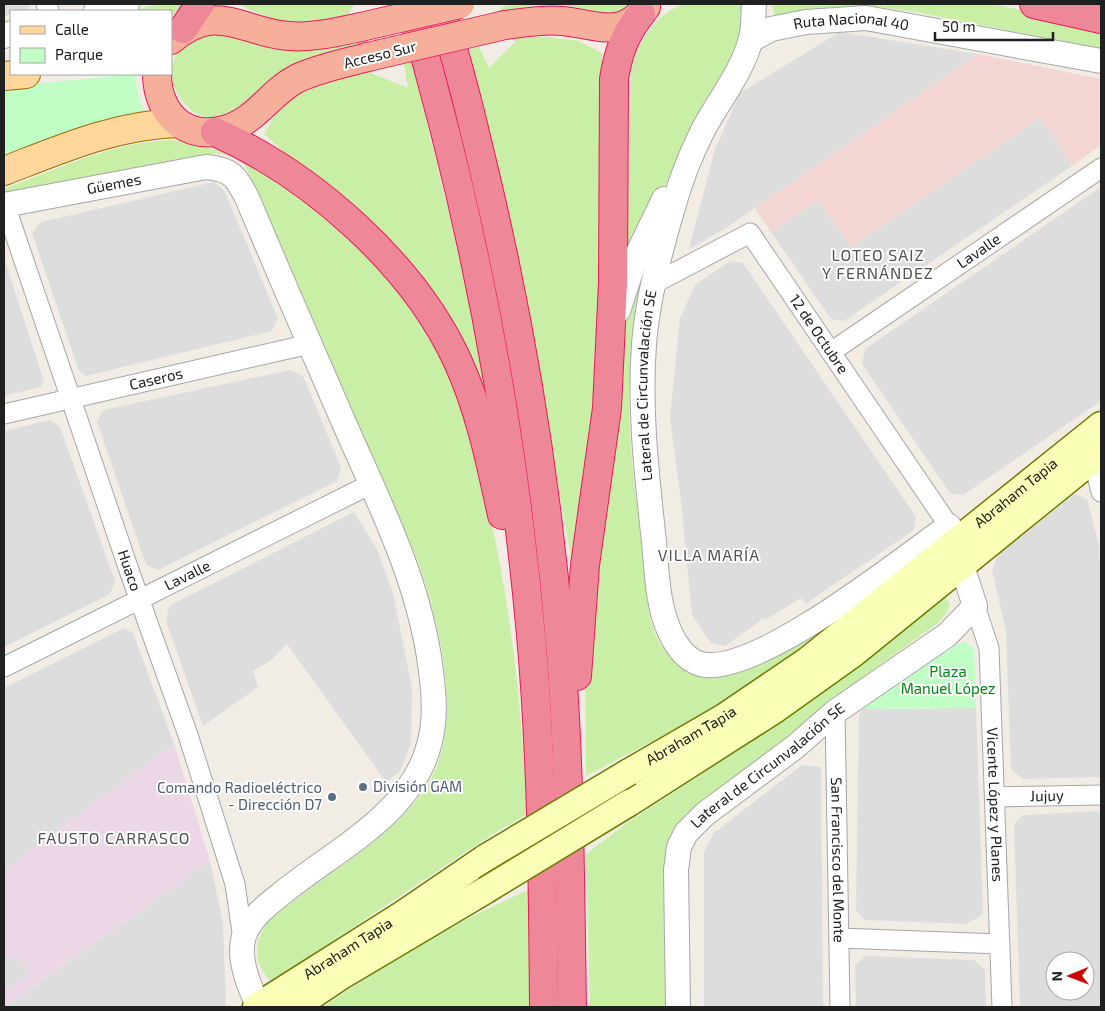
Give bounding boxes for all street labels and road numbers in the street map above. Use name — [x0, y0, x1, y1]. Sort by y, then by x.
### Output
street label: Ruta Nacional 40 — [792, 8, 911, 34]
street label: Acceso Sur — [342, 36, 418, 72]
street label: Güemes — [85, 169, 143, 197]
street label: Lavalle — [953, 229, 1004, 272]
street label: Lateral de Circunvalación SE — [632, 288, 660, 482]
street label: 12 de Octubre — [786, 291, 853, 377]
street label: Caseros — [127, 363, 184, 393]
street label: Abraham Tapia — [970, 454, 1061, 531]
street label: Huaco — [115, 547, 146, 593]
street label: Lavalle — [161, 556, 213, 594]
street label: Lateral de Circunvalación SE — [686, 698, 848, 831]
street label: Abraham Tapia — [642, 701, 739, 768]
street label: Vicente López y Planes — [984, 727, 1007, 882]
street label: San Francisco del Monte — [828, 777, 849, 943]
street label: Jujuy — [1030, 786, 1064, 805]
street label: Abraham Tapia — [300, 913, 395, 983]

